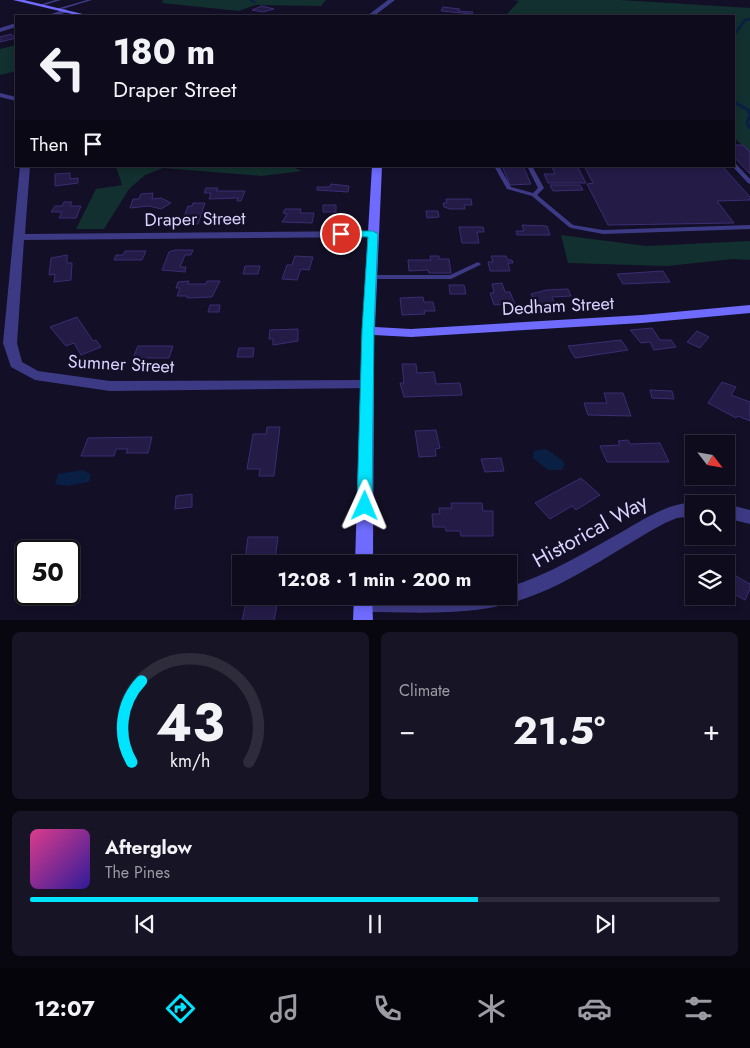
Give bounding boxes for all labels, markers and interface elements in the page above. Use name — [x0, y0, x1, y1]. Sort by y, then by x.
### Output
text: 180 m — [113, 27, 215, 77]
icon: left — [30, 35, 95, 100]
text: Draper Street — [113, 73, 237, 105]
icon: arrive — [79, 130, 107, 158]
text: Then — [30, 131, 69, 158]
street label: Draper Street — [144, 205, 246, 233]
pin — [320, 213, 362, 255]
icon: arrive — [327, 220, 355, 248]
street label: Dedham Street — [501, 290, 615, 322]
street label: Sumner Street — [67, 348, 176, 380]
north arrow — [685, 435, 735, 485]
map controls — [685, 435, 735, 605]
position arrow — [338, 479, 390, 531]
street label: Historical Way — [527, 487, 654, 575]
button: search — [685, 495, 735, 545]
speed limit sign: 50 — [15, 540, 80, 605]
button: layers — [685, 555, 735, 605]
text: 12:08 · 1 min · 200 m — [278, 566, 471, 593]
text: Climate — [399, 679, 450, 702]
text: 43 — [156, 685, 225, 761]
text: 21.5° — [513, 703, 605, 758]
text: − — [399, 710, 416, 751]
text: + — [703, 710, 720, 751]
text: km/h — [170, 748, 211, 774]
text: Afterglow — [105, 834, 192, 861]
text: The Pines — [105, 861, 170, 884]
icon: previous — [131, 910, 159, 938]
icon: pause — [361, 910, 389, 938]
icon: next — [591, 910, 619, 938]
icon: directions — [163, 991, 198, 1026]
icon: music — [267, 991, 302, 1026]
icon: phone — [370, 991, 405, 1026]
icon: climate — [474, 991, 509, 1026]
icon: car — [577, 991, 612, 1026]
icon: filters — [681, 991, 716, 1026]
text: 12:07 — [34, 992, 95, 1024]

